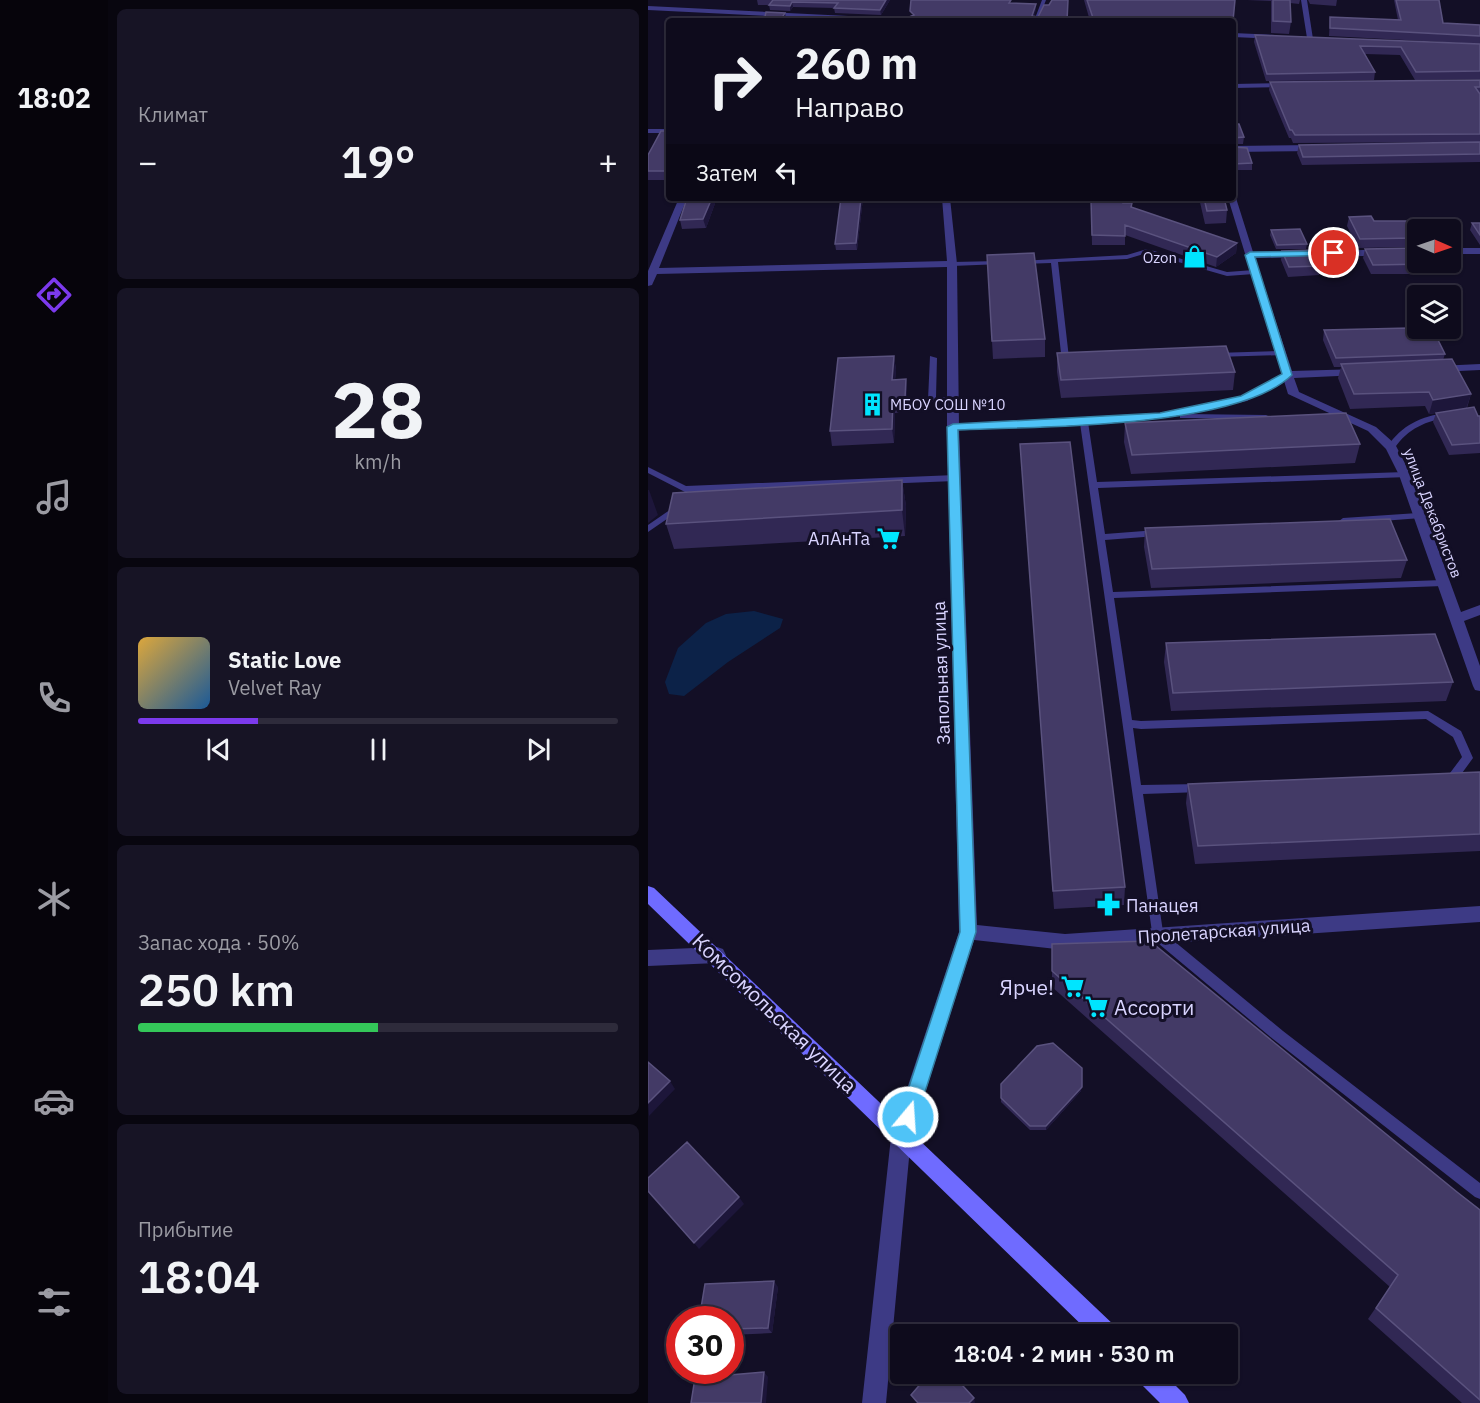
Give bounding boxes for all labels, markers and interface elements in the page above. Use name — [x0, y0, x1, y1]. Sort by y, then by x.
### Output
text: 260 m — [795, 36, 918, 91]
icon: right — [696, 42, 774, 120]
text: 18:02 — [17, 80, 91, 115]
text: Направо — [795, 89, 904, 124]
text: Климат — [138, 101, 208, 128]
text: 19° — [340, 132, 416, 190]
text: − — [138, 140, 158, 183]
text: + — [598, 140, 618, 183]
icon: left — [770, 156, 803, 189]
text: Затем — [696, 158, 758, 187]
north arrow — [1407, 219, 1461, 273]
map controls — [1407, 219, 1461, 339]
pin — [1308, 227, 1359, 278]
icon: arrive — [1317, 236, 1350, 269]
shop icon: Ozon — [1182, 244, 1208, 270]
place label: Ozon — [1143, 248, 1177, 267]
icon: directions — [33, 274, 75, 316]
button: layers — [1407, 285, 1461, 339]
text: 28 — [331, 358, 425, 459]
building icon: МБОУ СОШ №10 — [859, 391, 885, 417]
place label: МБОУ СОШ №10 — [890, 395, 1005, 414]
street label: улица Декабристов — [1399, 445, 1467, 581]
text: km/h — [354, 448, 402, 475]
icon: music — [33, 476, 75, 518]
supermarket icon: АлАнТа — [875, 525, 901, 551]
place label: АлАнТа — [808, 527, 870, 550]
street label: Запольная улица — [927, 600, 955, 745]
text: Static Love — [228, 645, 341, 674]
text: Velvet Ray — [228, 674, 321, 701]
icon: phone — [33, 677, 75, 719]
icon: previous — [202, 733, 235, 766]
icon: pause — [362, 733, 395, 766]
icon: next — [522, 733, 555, 766]
icon: climate — [33, 878, 75, 920]
pharmacy icon: Панацея — [1095, 892, 1121, 918]
place label: Панацея — [1126, 894, 1199, 917]
street label: Пролетарская улица — [1137, 913, 1312, 949]
street label: Комсомольская улица — [687, 927, 863, 1099]
text: Запас хода · 50% — [138, 929, 300, 956]
text: 250 km — [138, 960, 295, 1018]
place label: Ярче! — [1000, 973, 1054, 1001]
supermarket icon: Ярче! — [1059, 974, 1085, 1000]
place label: Ассорти — [1114, 993, 1194, 1021]
supermarket icon: Ассорти — [1083, 994, 1109, 1020]
icon: car — [33, 1080, 75, 1122]
position arrow — [876, 1085, 940, 1149]
text: Прибытие — [138, 1216, 233, 1243]
text: 18:04 — [138, 1247, 260, 1305]
icon: filters — [33, 1281, 75, 1323]
speed limit sign: 30 — [666, 1306, 744, 1384]
text: 18:04 · 2 мин · 530 m — [953, 1339, 1175, 1368]

